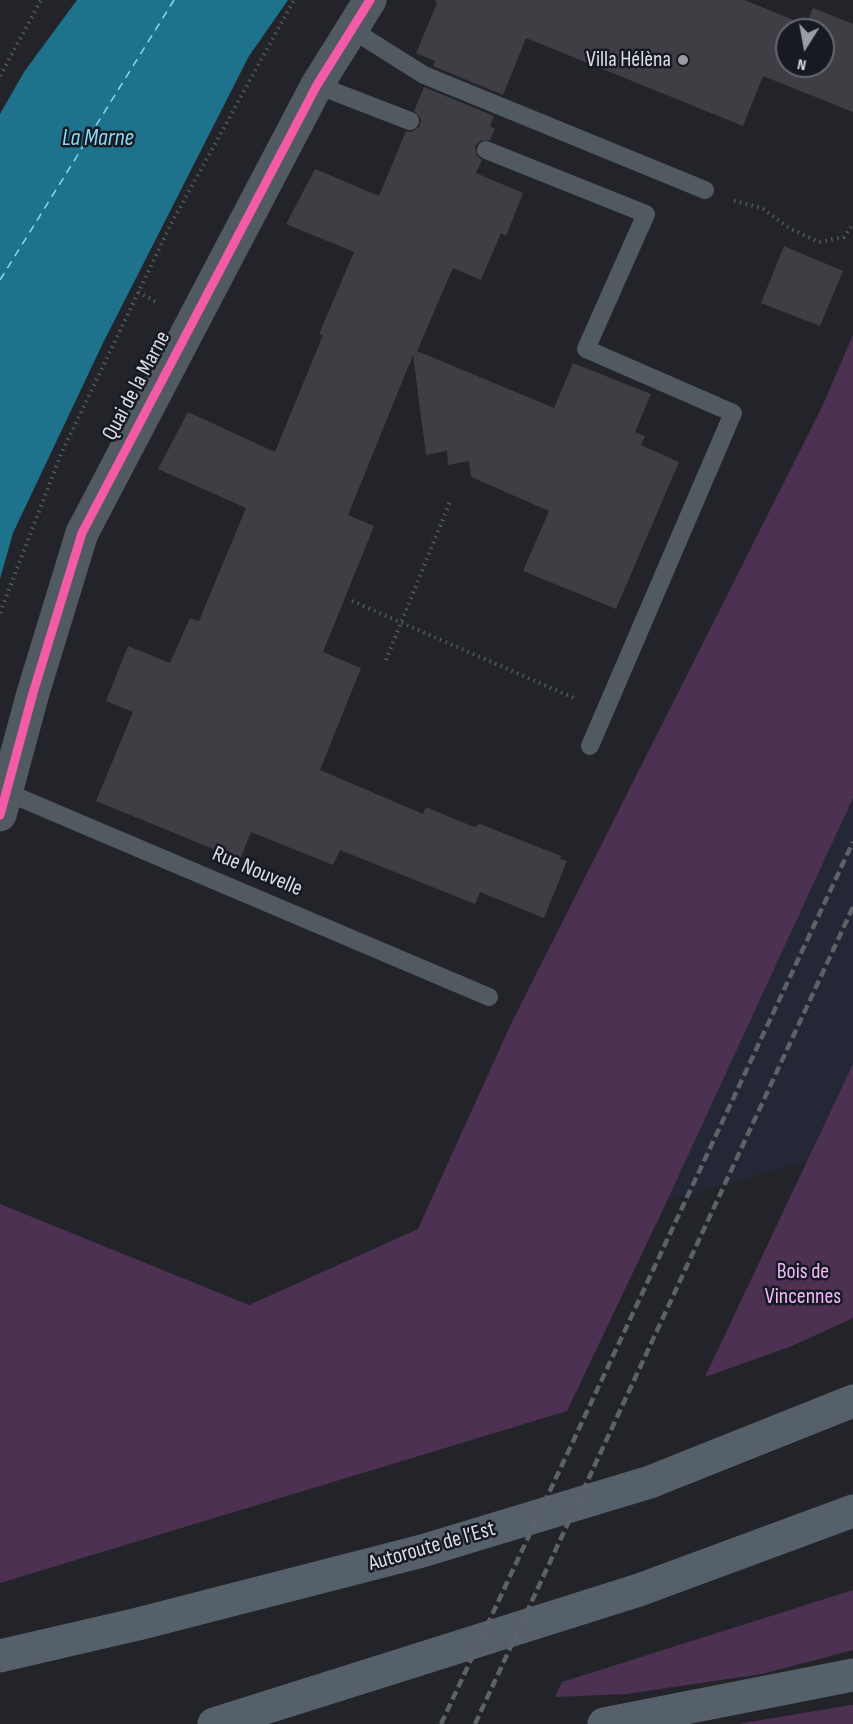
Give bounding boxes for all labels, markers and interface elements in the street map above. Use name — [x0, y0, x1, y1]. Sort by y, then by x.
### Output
north arrow — [775, 18, 835, 78]
place label: Villa Hélèna — [586, 47, 671, 73]
marker: Villa Hélèna — [676, 53, 690, 67]
text: N — [796, 54, 808, 74]
water label: La Marne — [62, 125, 134, 153]
street label: Quai de la Marne — [97, 327, 177, 445]
street label: Rue Nouvelle — [208, 841, 306, 903]
park label: Bois de Vincennes — [765, 1259, 841, 1310]
street label: Autoroute de l’Est — [366, 1516, 498, 1578]

